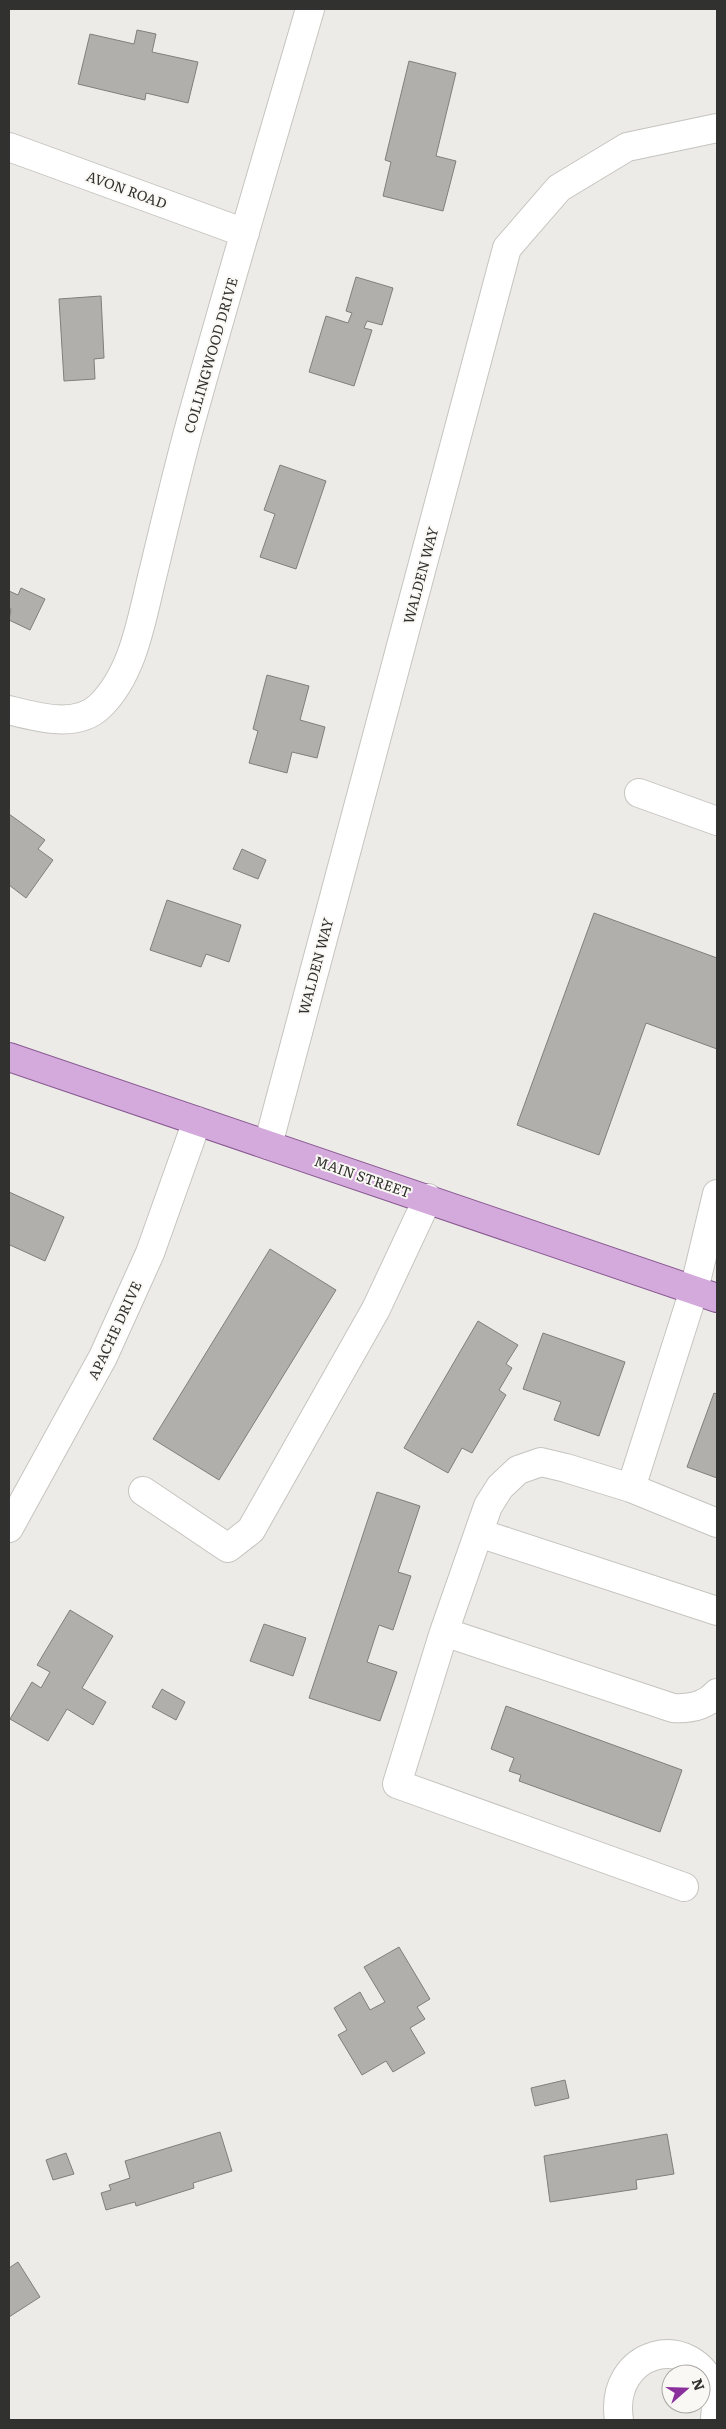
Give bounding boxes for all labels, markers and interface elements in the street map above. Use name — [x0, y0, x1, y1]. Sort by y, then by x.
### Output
street label: AVON ROAD — [84, 165, 170, 213]
street label: COLLINGWOOD DRIVE — [178, 275, 242, 435]
street label: WALDEN WAY — [397, 524, 443, 626]
street label: WALDEN WAY — [292, 915, 338, 1017]
street label: MAIN STREET — [312, 1150, 414, 1202]
street label: APACHE DRIVE — [82, 1277, 146, 1383]
north arrow — [661, 2364, 711, 2414]
text: N — [688, 2375, 711, 2393]

